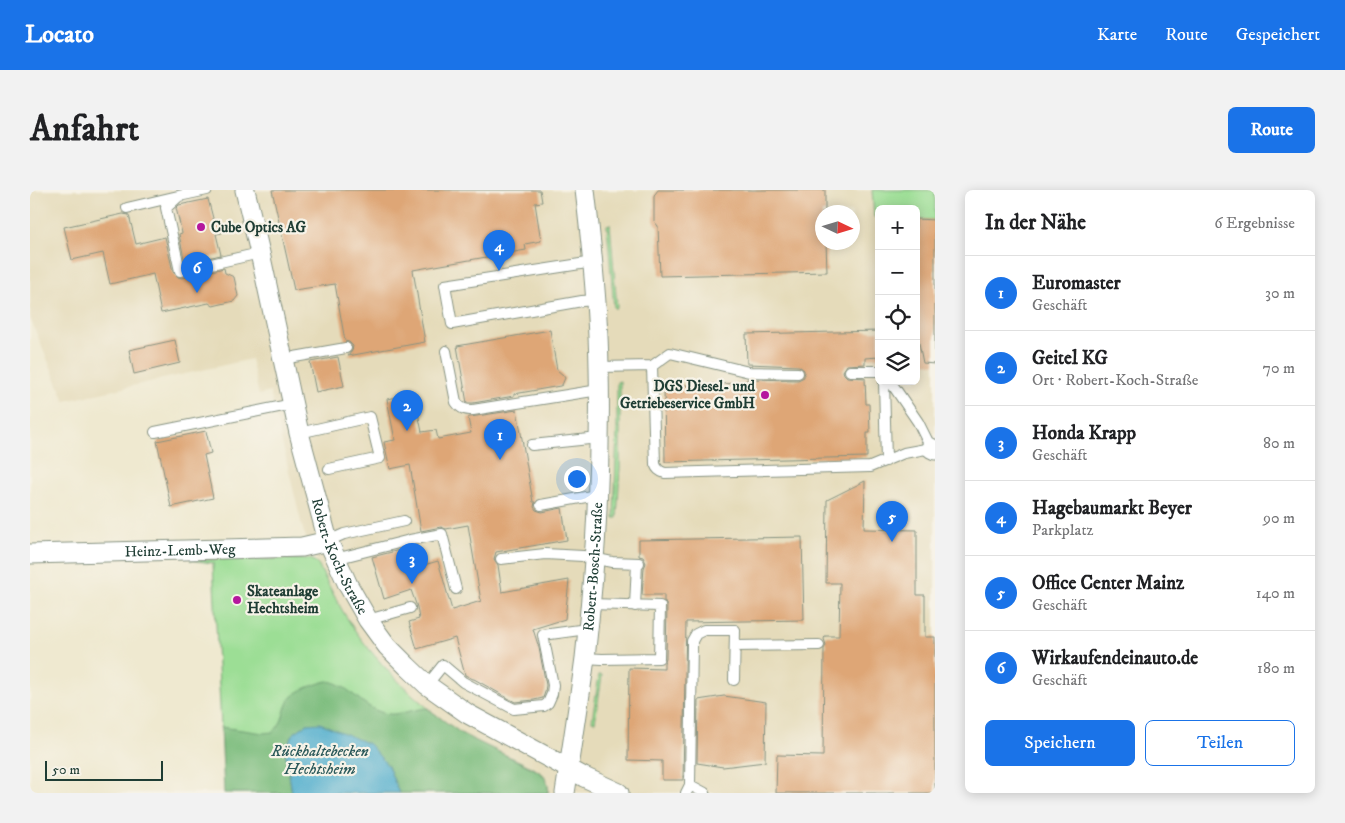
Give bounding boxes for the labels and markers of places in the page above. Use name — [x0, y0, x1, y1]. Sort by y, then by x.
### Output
place label: Cube Optics AG — [211, 218, 307, 237]
marker: Cube Optics AG — [195, 221, 207, 233]
pin: 4 — [483, 230, 515, 271]
pin: 6 — [181, 252, 213, 293]
place label: DGS Diesel- und Getriebeservice GmbH — [620, 377, 756, 413]
marker: DGS Diesel- und Getriebeservice GmbH — [759, 389, 771, 401]
pin: 2 — [391, 390, 423, 431]
pin: 1 — [484, 419, 516, 460]
pin: 5 — [876, 501, 908, 542]
pin: 3 — [396, 543, 428, 584]
place label: Skateanlage Hechtsheim — [247, 582, 320, 618]
marker: Skateanlage Hechtsheim — [231, 594, 243, 606]

